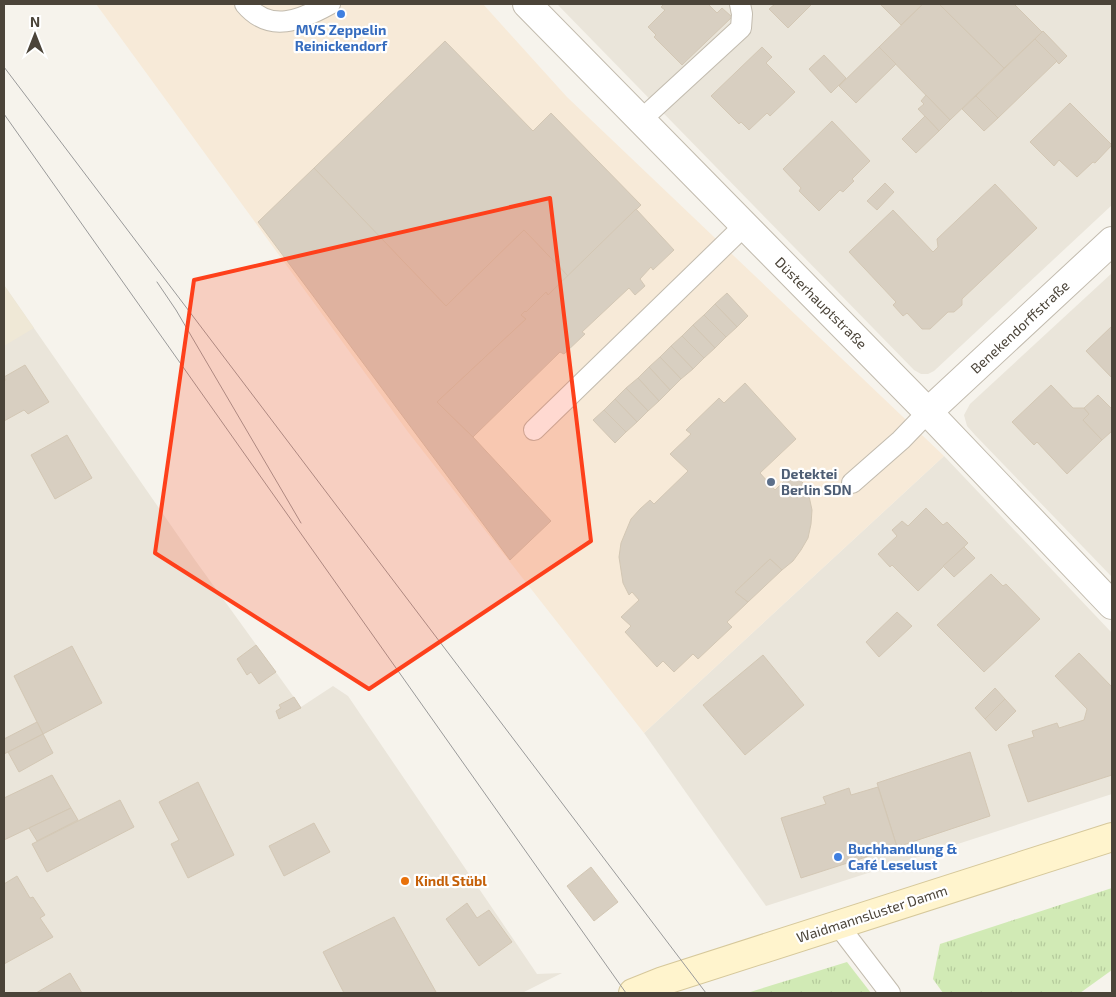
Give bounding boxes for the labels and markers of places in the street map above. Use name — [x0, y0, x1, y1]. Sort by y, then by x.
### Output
marker: MVS Zeppelin Reinickendorf — [335, 8, 347, 20]
place label: MVS Zeppelin Reinickendorf — [295, 21, 387, 54]
place label: Detektei Berlin SDN — [781, 465, 852, 498]
marker: Detektei Berlin SDN — [765, 476, 777, 488]
place label: Buchhandlung & Café Leselust — [848, 840, 957, 873]
marker: Buchhandlung & Café Leselust — [832, 851, 844, 863]
place label: Kindl Stübl — [415, 872, 487, 889]
marker: Kindl Stübl — [399, 875, 411, 887]

